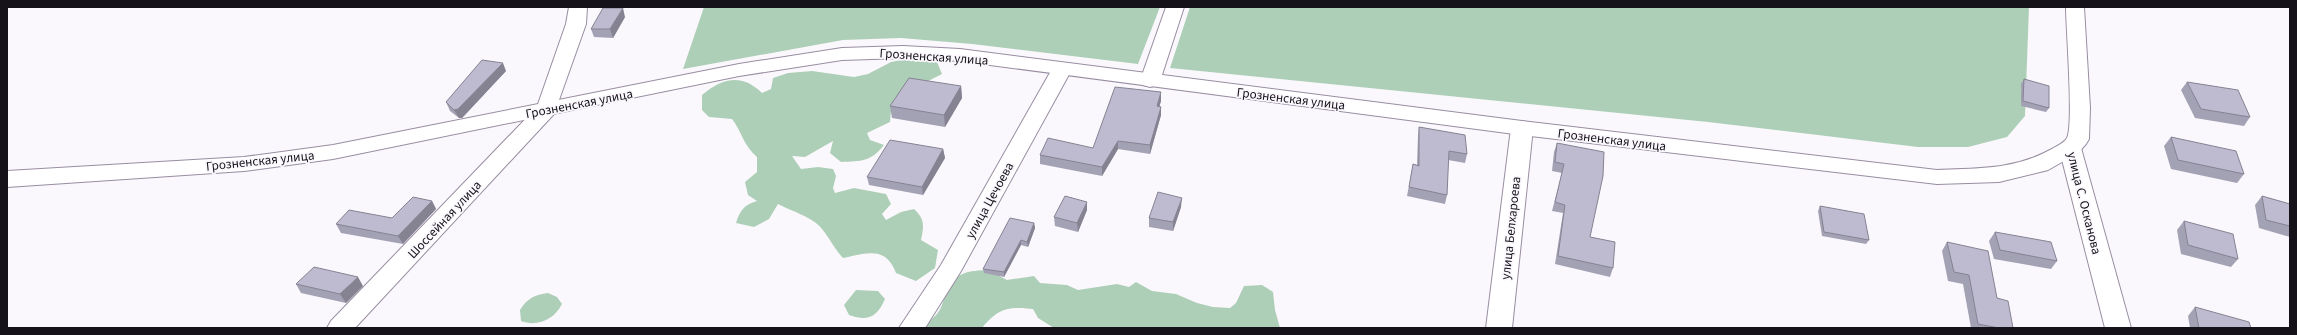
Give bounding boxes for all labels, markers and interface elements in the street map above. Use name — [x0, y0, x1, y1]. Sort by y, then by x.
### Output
street label: Грозненская улица — [879, 44, 989, 70]
street label: Грозненская улица — [1236, 83, 1346, 115]
street label: Грозненская улица — [524, 85, 634, 123]
street label: Грозненская улица — [1557, 124, 1667, 156]
street label: Грозненская улица — [205, 146, 315, 176]
street label: улица С. Осканова — [2063, 150, 2105, 256]
street label: улица Цечоева — [961, 159, 1018, 242]
street label: улица Белхароева — [1497, 176, 1525, 281]
street label: Шоссейная улица — [404, 177, 486, 263]

